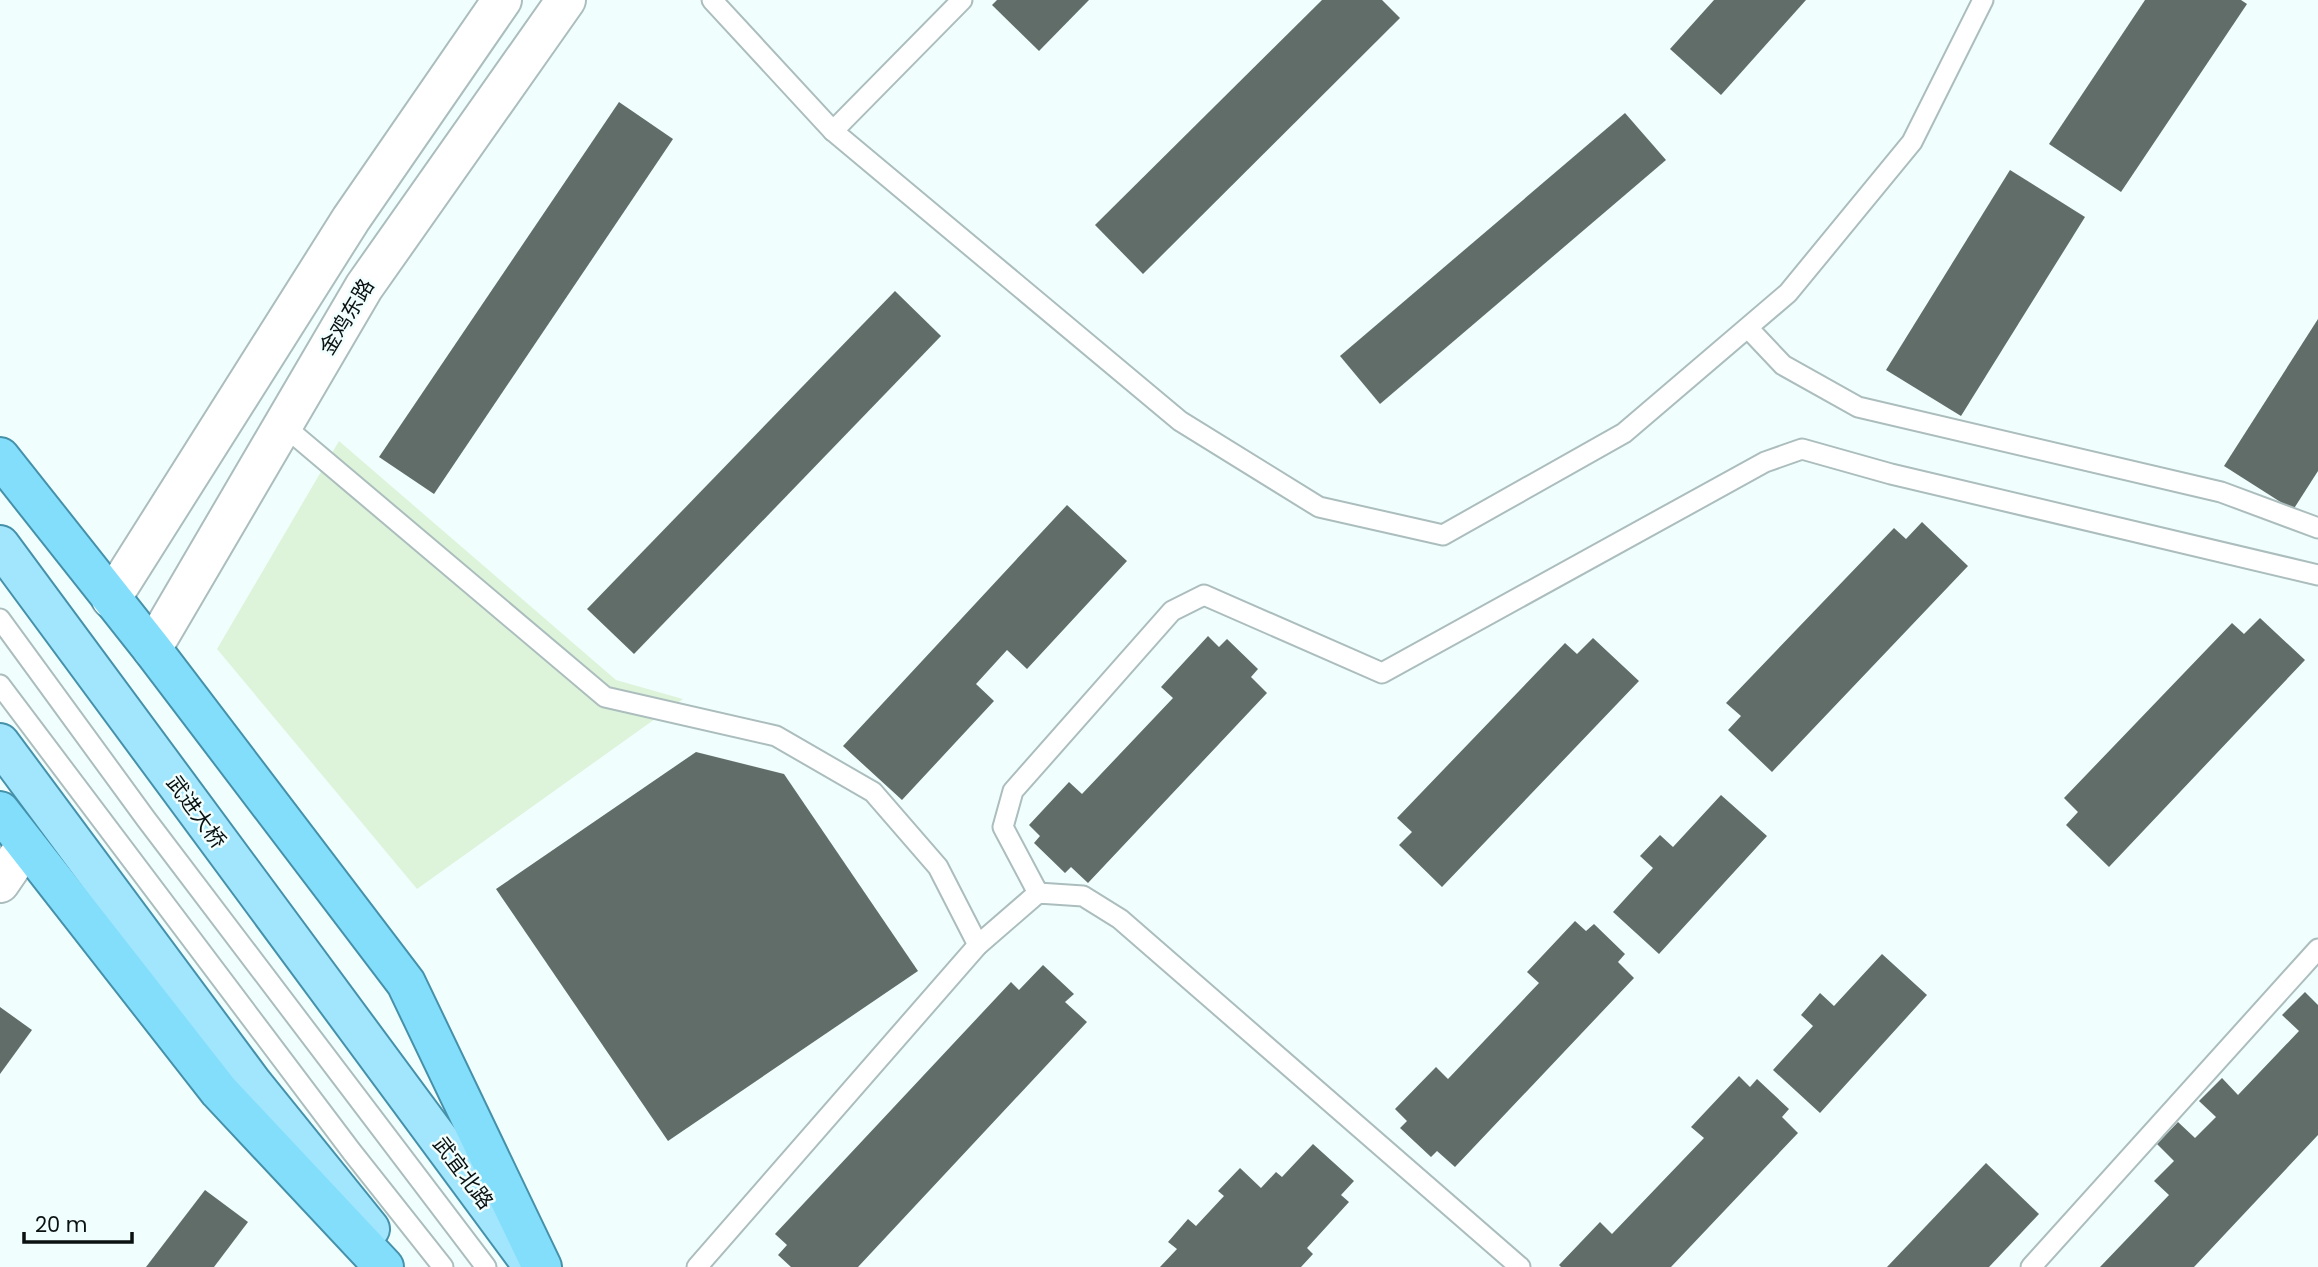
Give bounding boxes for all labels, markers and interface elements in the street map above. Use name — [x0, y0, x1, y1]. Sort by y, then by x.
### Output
street label: 金鸡东路 — [313, 273, 381, 360]
street label: 武进大桥 — [160, 769, 233, 854]
street label: 武宜北路 — [427, 1130, 500, 1215]
scale bar — [24, 1200, 133, 1244]
text: 20 m — [35, 1210, 88, 1239]

